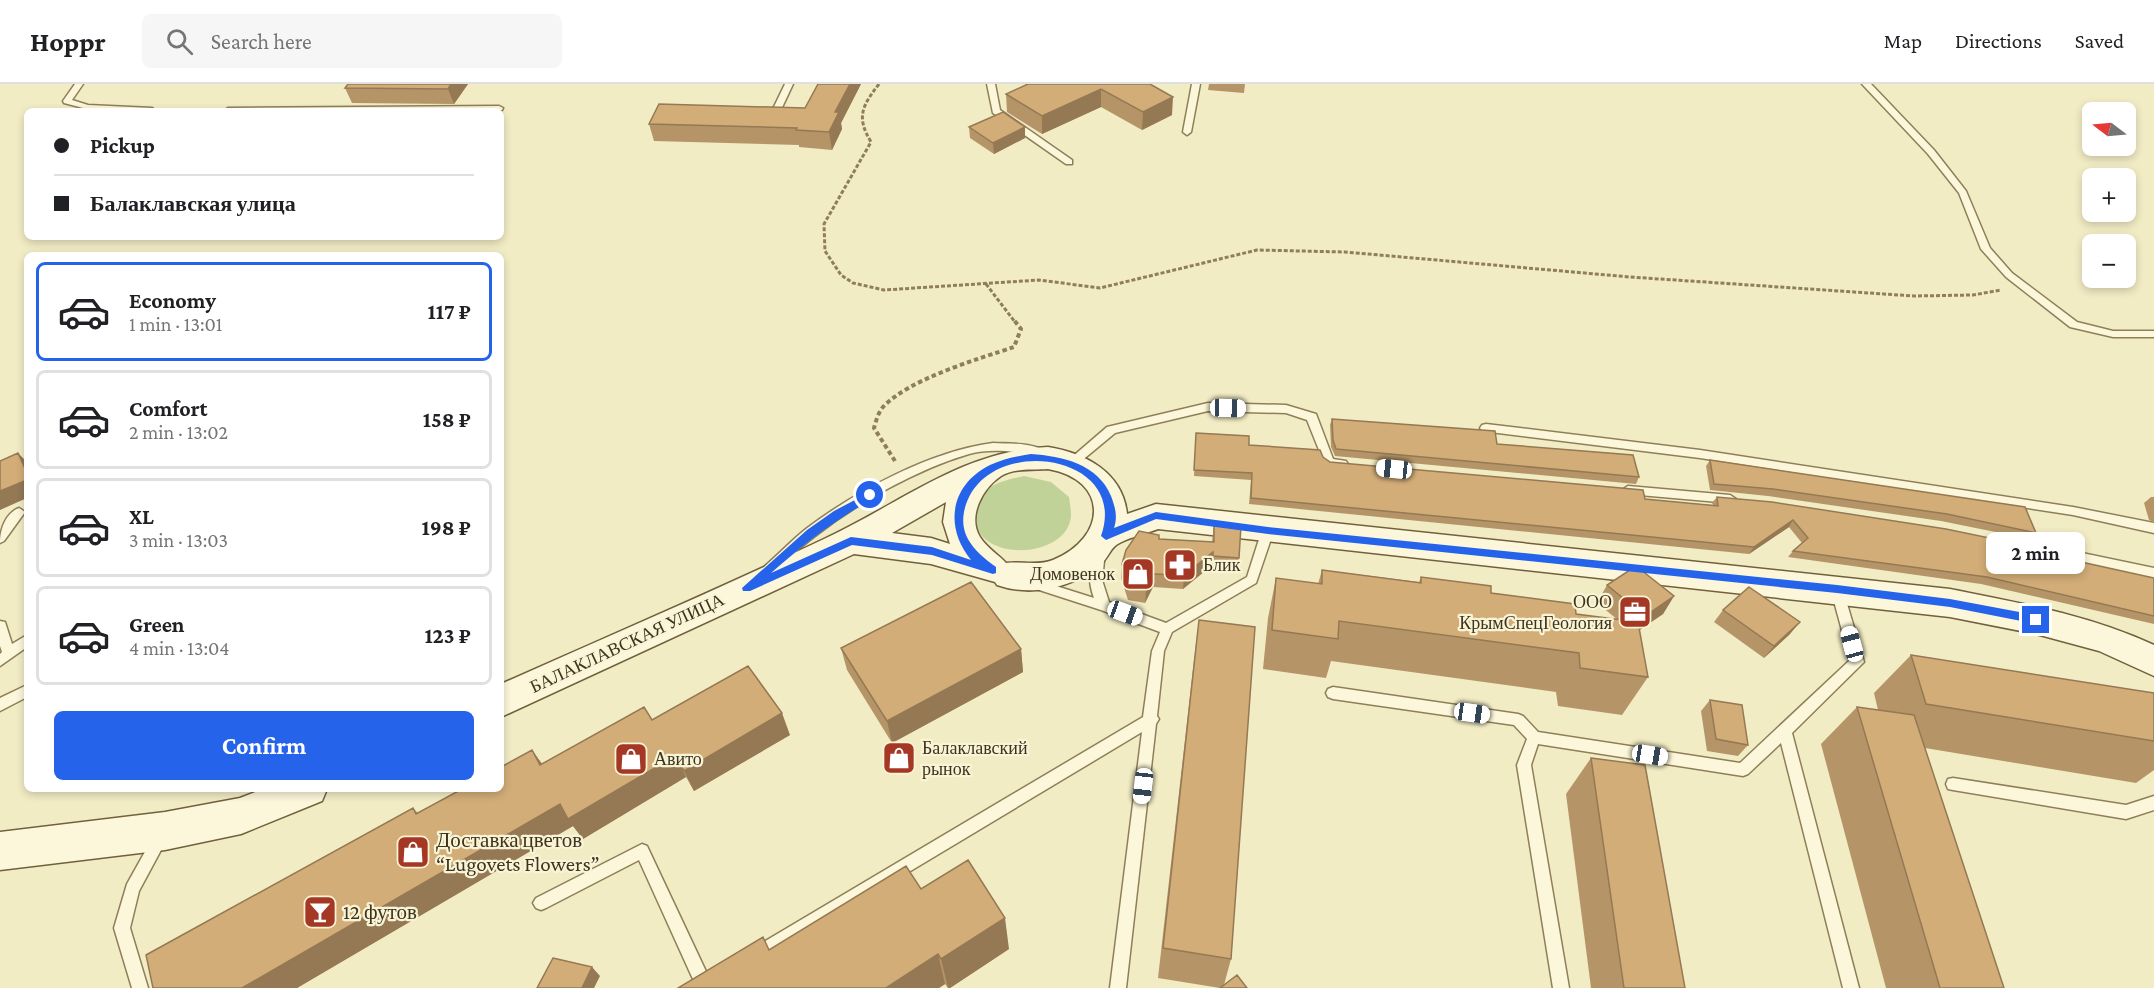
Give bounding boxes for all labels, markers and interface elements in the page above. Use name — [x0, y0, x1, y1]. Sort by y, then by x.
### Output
search box — [142, 14, 562, 68]
icon: search — [163, 25, 196, 58]
text: Hoppr — [30, 26, 106, 57]
text: Search here — [211, 29, 312, 54]
text: Map — [1884, 29, 1922, 53]
text: Directions — [1955, 29, 2042, 53]
text: Saved — [2075, 29, 2124, 53]
north arrow — [2082, 102, 2136, 156]
map controls — [2082, 102, 2136, 288]
text: Pickup — [90, 133, 155, 158]
button: + — [2082, 168, 2136, 222]
text: Балаклавская улица — [90, 191, 296, 216]
button: − — [2082, 234, 2136, 288]
icon: car — [57, 285, 111, 339]
text: Economy — [129, 288, 216, 313]
text: 117 ₽ — [427, 299, 471, 324]
text: 1 min · 13:01 — [129, 313, 222, 335]
icon: car — [57, 393, 111, 447]
text: Comfort — [129, 396, 207, 421]
car — [1210, 399, 1246, 417]
text: 158 ₽ — [423, 407, 471, 432]
text: 2 min · 13:02 — [129, 421, 228, 443]
car — [1375, 458, 1413, 480]
route start — [856, 481, 883, 508]
icon: car — [57, 501, 111, 555]
text: XL — [129, 504, 154, 529]
text: 198 ₽ — [422, 515, 471, 540]
text: 3 min · 13:03 — [129, 529, 228, 551]
callout: 2 min — [1986, 533, 2086, 575]
text: 2 min — [2011, 542, 2060, 564]
pharmacy icon: Блик — [1162, 547, 1198, 583]
place label: Блик — [1203, 555, 1241, 575]
shop icon: Домовенок — [1120, 556, 1156, 592]
place label: Домовенок — [1030, 564, 1115, 584]
street label: БАЛАКЛАВСКАЯ УЛИЦА — [527, 589, 727, 697]
place label: ООО КрымСпецГеология — [1459, 592, 1612, 633]
office icon: ООО КрымСпецГеология — [1617, 594, 1653, 630]
car — [1105, 598, 1145, 628]
route end — [2022, 606, 2049, 633]
icon: car — [57, 609, 111, 663]
text: Green — [129, 612, 185, 637]
text: 123 ₽ — [424, 623, 471, 648]
car — [1839, 624, 1865, 664]
text: 4 min · 13:04 — [129, 637, 230, 659]
car — [1453, 702, 1491, 724]
button: Confirm — [54, 711, 474, 780]
place label: Балаклавский рынок — [922, 738, 1028, 779]
shop icon: Балаклавский рынок — [881, 740, 917, 776]
shop icon: Авито — [613, 741, 649, 777]
car — [1631, 743, 1669, 767]
place label: Авито — [654, 749, 702, 769]
car — [1132, 767, 1154, 805]
place label: Доставка цветов “Lugovets Flowers” — [436, 828, 599, 876]
shop icon: Доставка цветов “Lugovets Flowers” — [395, 834, 431, 870]
bar icon: 12 футов — [302, 894, 338, 930]
place label: 12 футов — [343, 900, 417, 924]

